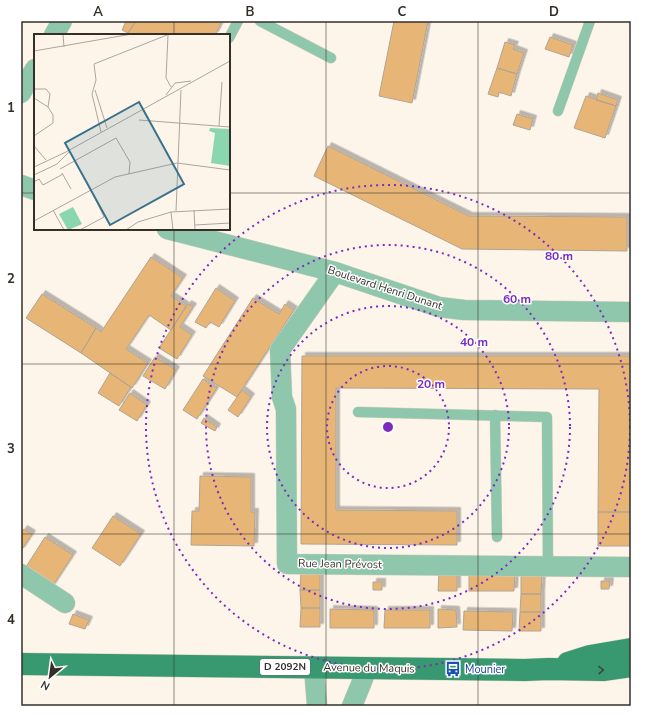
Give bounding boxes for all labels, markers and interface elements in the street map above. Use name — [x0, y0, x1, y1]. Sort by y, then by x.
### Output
text: A — [93, 3, 103, 21]
text: B — [246, 3, 255, 21]
text: C — [398, 3, 407, 21]
text: D — [549, 3, 559, 21]
inset map — [34, 34, 230, 230]
text: 1 — [7, 99, 15, 117]
text: 80 m — [545, 248, 573, 264]
street label: Boulevard Henri Dunant — [326, 262, 444, 314]
text: 2 — [7, 270, 15, 288]
text: 60 m — [503, 291, 531, 307]
text: 40 m — [460, 334, 488, 350]
text: 20 m — [417, 376, 445, 392]
centre of rings — [381, 420, 395, 434]
text: 3 — [7, 440, 15, 458]
street label: Rue Jean Prévost — [298, 556, 382, 572]
text: 4 — [7, 611, 15, 629]
north arrow — [30, 657, 70, 697]
road number: D 2092N — [260, 659, 310, 675]
street label: Avenue du Maquis — [323, 660, 415, 676]
bus stop icon: Mounier — [444, 660, 462, 678]
place label: Mounier — [465, 662, 505, 677]
one-way arrow — [598, 666, 604, 674]
text: N — [38, 677, 53, 694]

